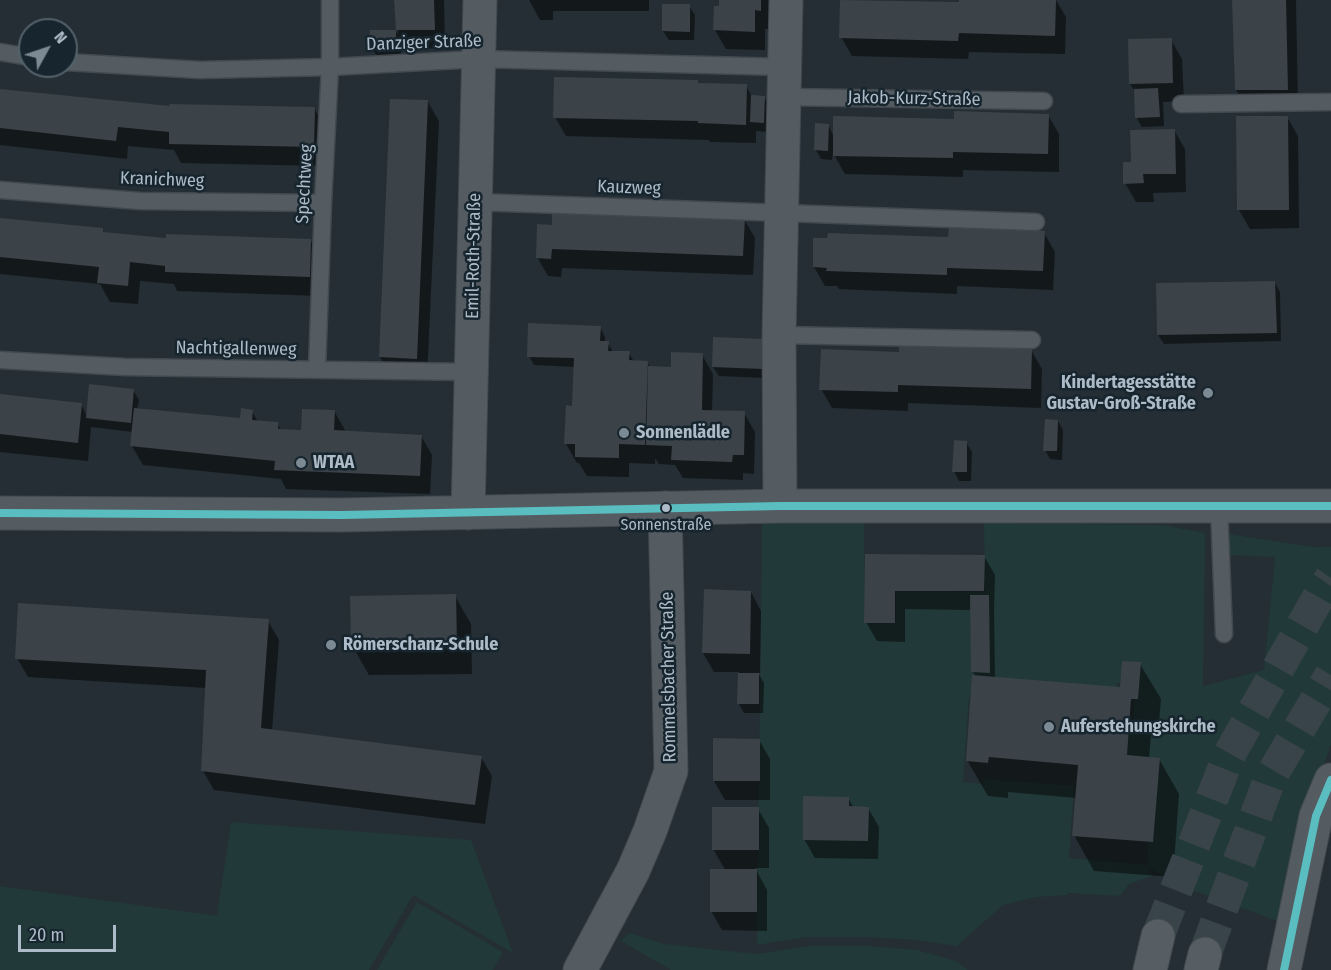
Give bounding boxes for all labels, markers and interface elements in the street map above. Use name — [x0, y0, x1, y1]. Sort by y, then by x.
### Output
north arrow — [18, 18, 78, 78]
text: N — [50, 28, 71, 47]
street label: Danziger Straße — [366, 30, 482, 56]
street label: Jakob-Kurz-Straße — [847, 87, 981, 111]
street label: Spechtweg — [292, 144, 318, 224]
street label: Kranichweg — [119, 168, 205, 192]
street label: Kauzweg — [597, 176, 661, 200]
street label: Emil-Roth-Straße — [462, 193, 486, 319]
street label: Nachtigallenweg — [175, 337, 297, 361]
place label: Kindertagesstätte Gustav-Groß-Straße — [1046, 372, 1196, 415]
marker: Kindertagesstätte Gustav-Groß-Straße — [1201, 386, 1215, 400]
place label: Sonnenlädle — [636, 422, 730, 444]
marker: Sonnenlädle — [617, 426, 631, 440]
place label: WTAA — [313, 452, 354, 474]
marker: WTAA — [294, 456, 308, 470]
marker: Sonnenstraße — [660, 502, 672, 514]
place label: Sonnenstraße — [620, 516, 712, 536]
street label: Rommelsbacher Straße — [657, 591, 681, 763]
place label: Römerschanz-Schule — [343, 634, 498, 656]
marker: Römerschanz-Schule — [324, 638, 338, 652]
place label: Auferstehungskirche — [1061, 716, 1216, 738]
marker: Auferstehungskirche — [1042, 720, 1056, 734]
scale bar — [21, 913, 118, 951]
text: 20 m — [29, 924, 64, 946]

